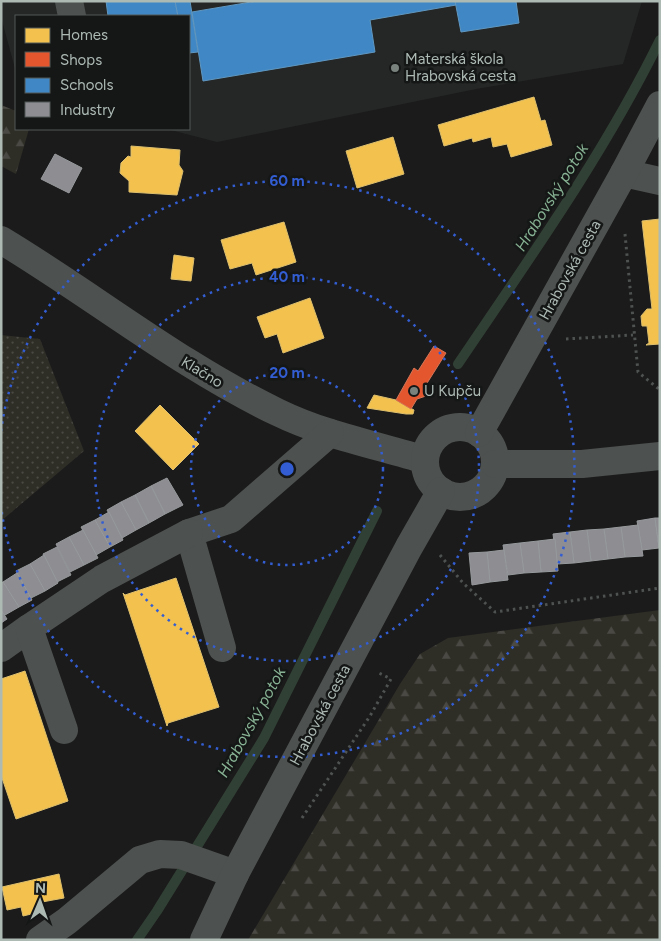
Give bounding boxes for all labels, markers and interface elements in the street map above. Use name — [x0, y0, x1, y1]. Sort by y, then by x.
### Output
legend — [15, 15, 190, 130]
text: Homes — [60, 26, 108, 44]
place label: Materská škola Hrabovská cesta — [405, 50, 516, 85]
text: Shops — [60, 51, 102, 69]
marker: Materská škola Hrabovská cesta — [389, 62, 401, 74]
text: Schools — [60, 76, 113, 94]
text: Industry — [60, 101, 115, 119]
water label: Hrabovský potok — [511, 139, 593, 255]
text: 60 m — [269, 172, 305, 190]
street label: Hrabovská cesta — [535, 217, 605, 323]
text: 40 m — [269, 268, 305, 286]
street label: Klačno — [178, 353, 226, 392]
text: 20 m — [269, 364, 305, 382]
place label: U Kupču — [424, 382, 481, 400]
marker: U Kupču — [408, 385, 420, 397]
centre of rings — [278, 460, 296, 478]
street label: Hrabovská cesta — [286, 662, 354, 768]
water label: Hrabovský potok — [213, 663, 290, 781]
north arrow — [15, 876, 65, 926]
text: N — [35, 880, 46, 897]

